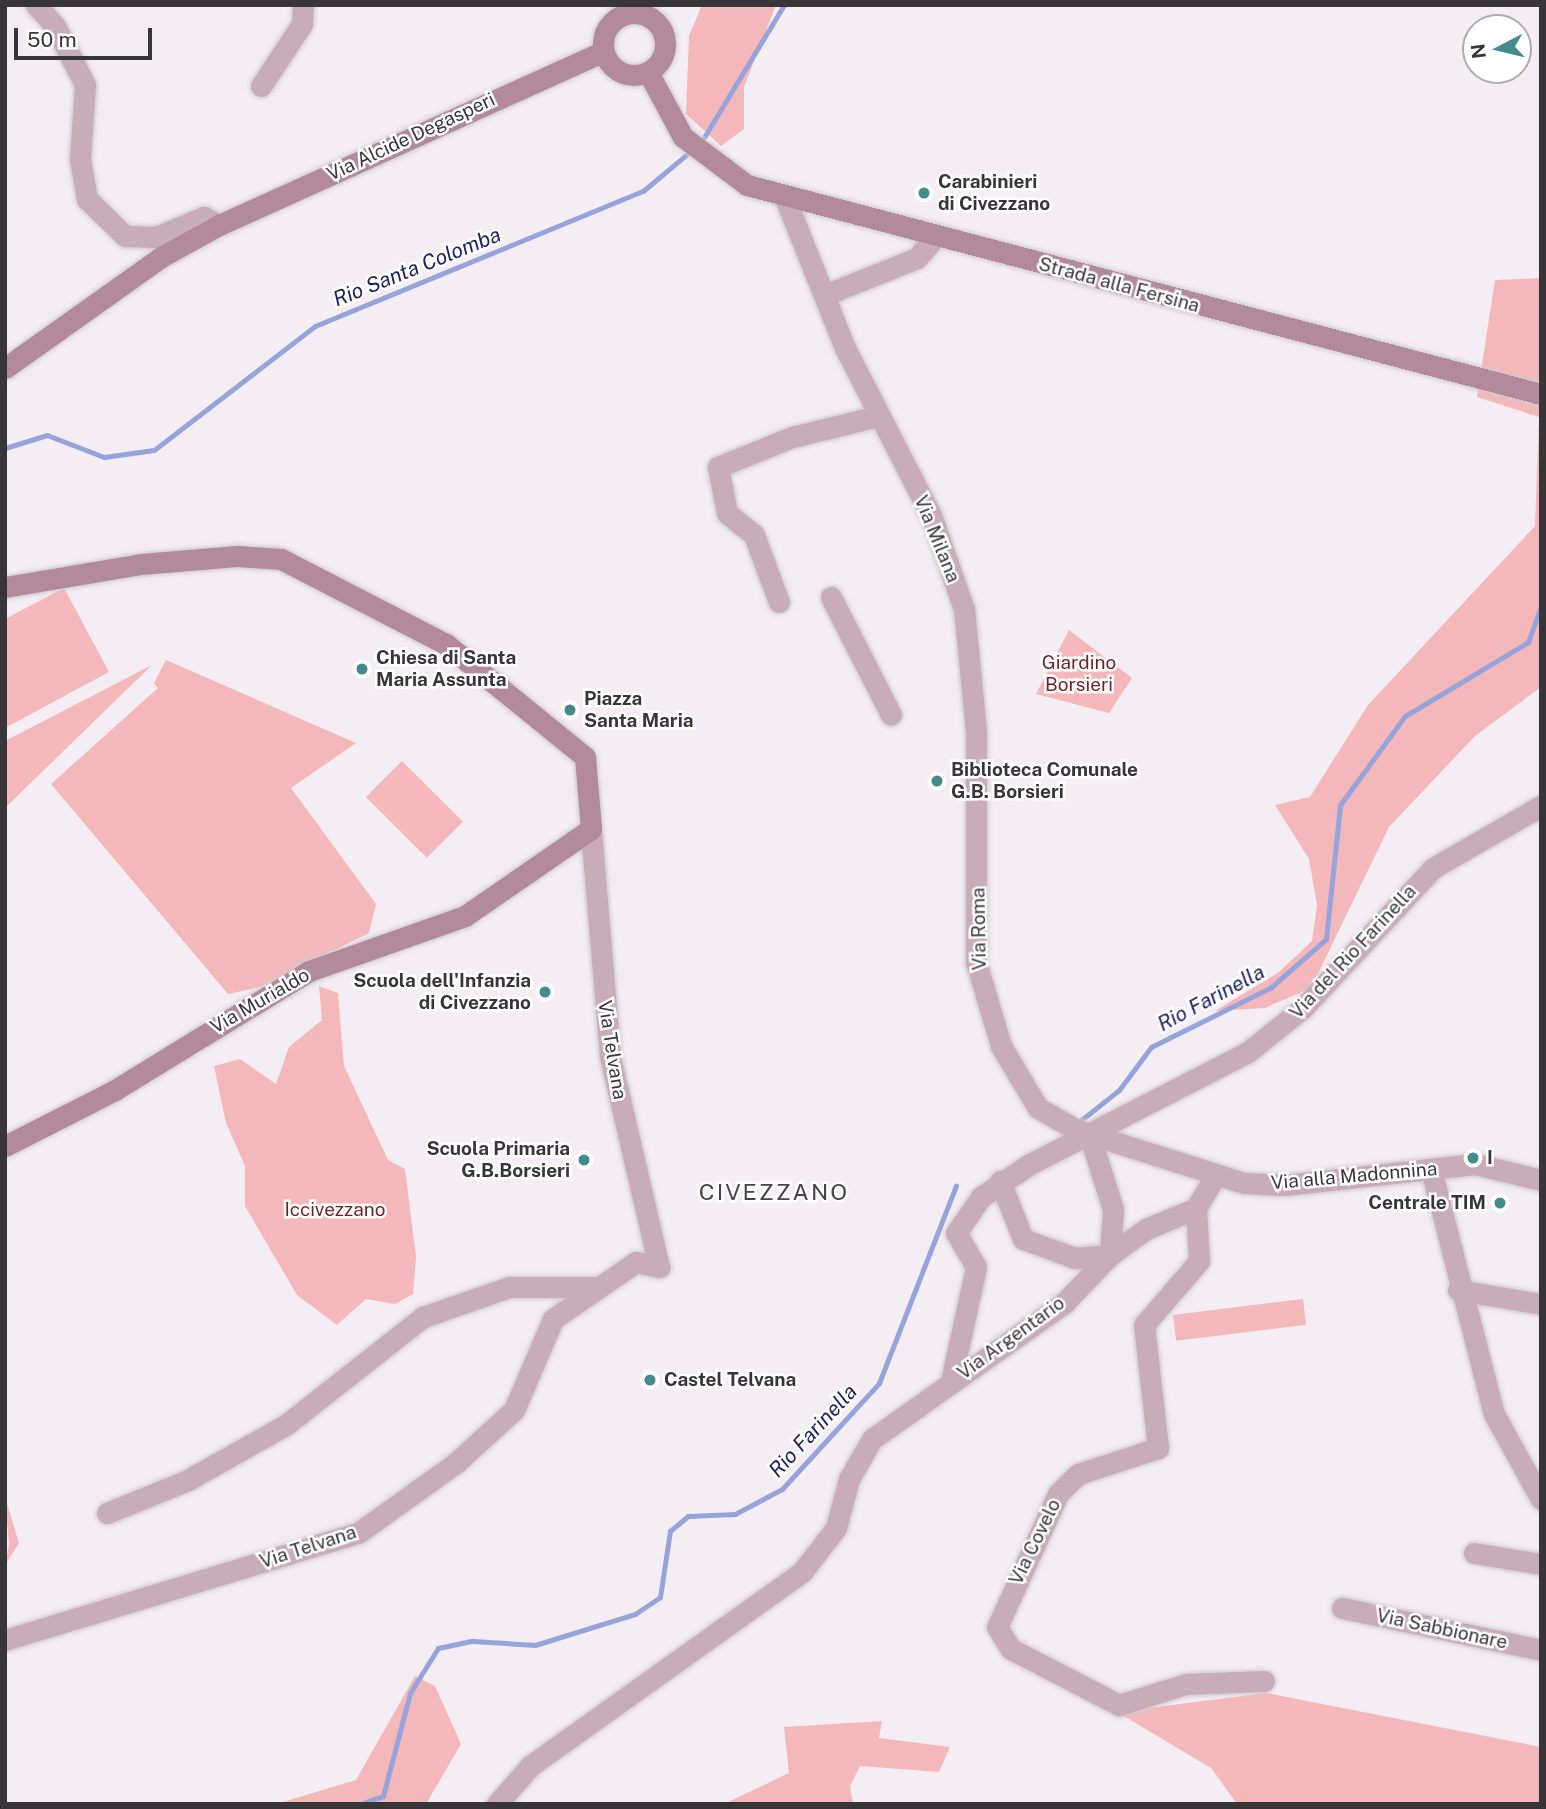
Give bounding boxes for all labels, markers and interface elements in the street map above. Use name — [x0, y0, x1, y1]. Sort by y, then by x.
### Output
scale bar — [18, 14, 156, 58]
north arrow — [1462, 14, 1532, 84]
text: 50 m — [27, 27, 77, 52]
text: N — [1466, 43, 1490, 60]
street label: Via Alcide Degasperi — [323, 88, 499, 186]
place label: Carabinieri di Civezzano — [938, 171, 1050, 215]
marker: Carabinieri di Civezzano — [916, 185, 932, 201]
water label: Rio Santa Colomba — [329, 222, 505, 312]
street label: Strada alla Fersina — [1036, 253, 1202, 317]
street label: Via Milana — [909, 492, 965, 586]
place label: Chiesa di Santa Maria Assunta — [376, 647, 516, 691]
park label: Giardino Borsieri — [1042, 652, 1116, 696]
marker: Chiesa di Santa Maria Assunta — [354, 661, 370, 677]
place label: Piazza Santa Maria — [584, 688, 693, 732]
marker: Piazza Santa Maria — [562, 702, 578, 718]
place label: Biblioteca Comunale G.B. Borsieri — [951, 759, 1138, 803]
marker: Biblioteca Comunale G.B. Borsieri — [929, 773, 945, 789]
street label: Via del Rio Farinella — [1285, 880, 1421, 1024]
street label: Via Roma — [967, 887, 991, 971]
water label: Rio Farinella — [1153, 959, 1269, 1037]
street label: Via Murialdo — [206, 963, 314, 1039]
place label: Scuola dell'Infanzia di Civezzano — [353, 970, 531, 1014]
marker: Scuola dell'Infanzia di Civezzano — [537, 984, 553, 1000]
street label: Via Telvana — [593, 999, 631, 1101]
place label: Scuola Primaria G.B.Borsieri — [426, 1138, 570, 1182]
place label: I — [1487, 1147, 1493, 1169]
marker: I — [1465, 1150, 1481, 1166]
marker: Scuola Primaria G.B.Borsieri — [576, 1152, 592, 1168]
street label: Via alla Madonnina — [1270, 1157, 1438, 1195]
district label: CIVEZZANO — [700, 1178, 848, 1206]
place label: Centrale TIM — [1368, 1192, 1486, 1214]
marker: Centrale TIM — [1492, 1195, 1508, 1211]
park label: Iccivezzano — [284, 1199, 386, 1221]
street label: Via Argentario — [953, 1292, 1069, 1384]
place label: Castel Telvana — [664, 1369, 796, 1391]
marker: Castel Telvana — [642, 1372, 658, 1388]
water label: Rio Farinella — [764, 1379, 862, 1483]
street label: Via Covelo — [1005, 1495, 1065, 1589]
street label: Via Telvana — [257, 1521, 359, 1573]
street label: Via Sabbionare — [1374, 1604, 1510, 1654]

